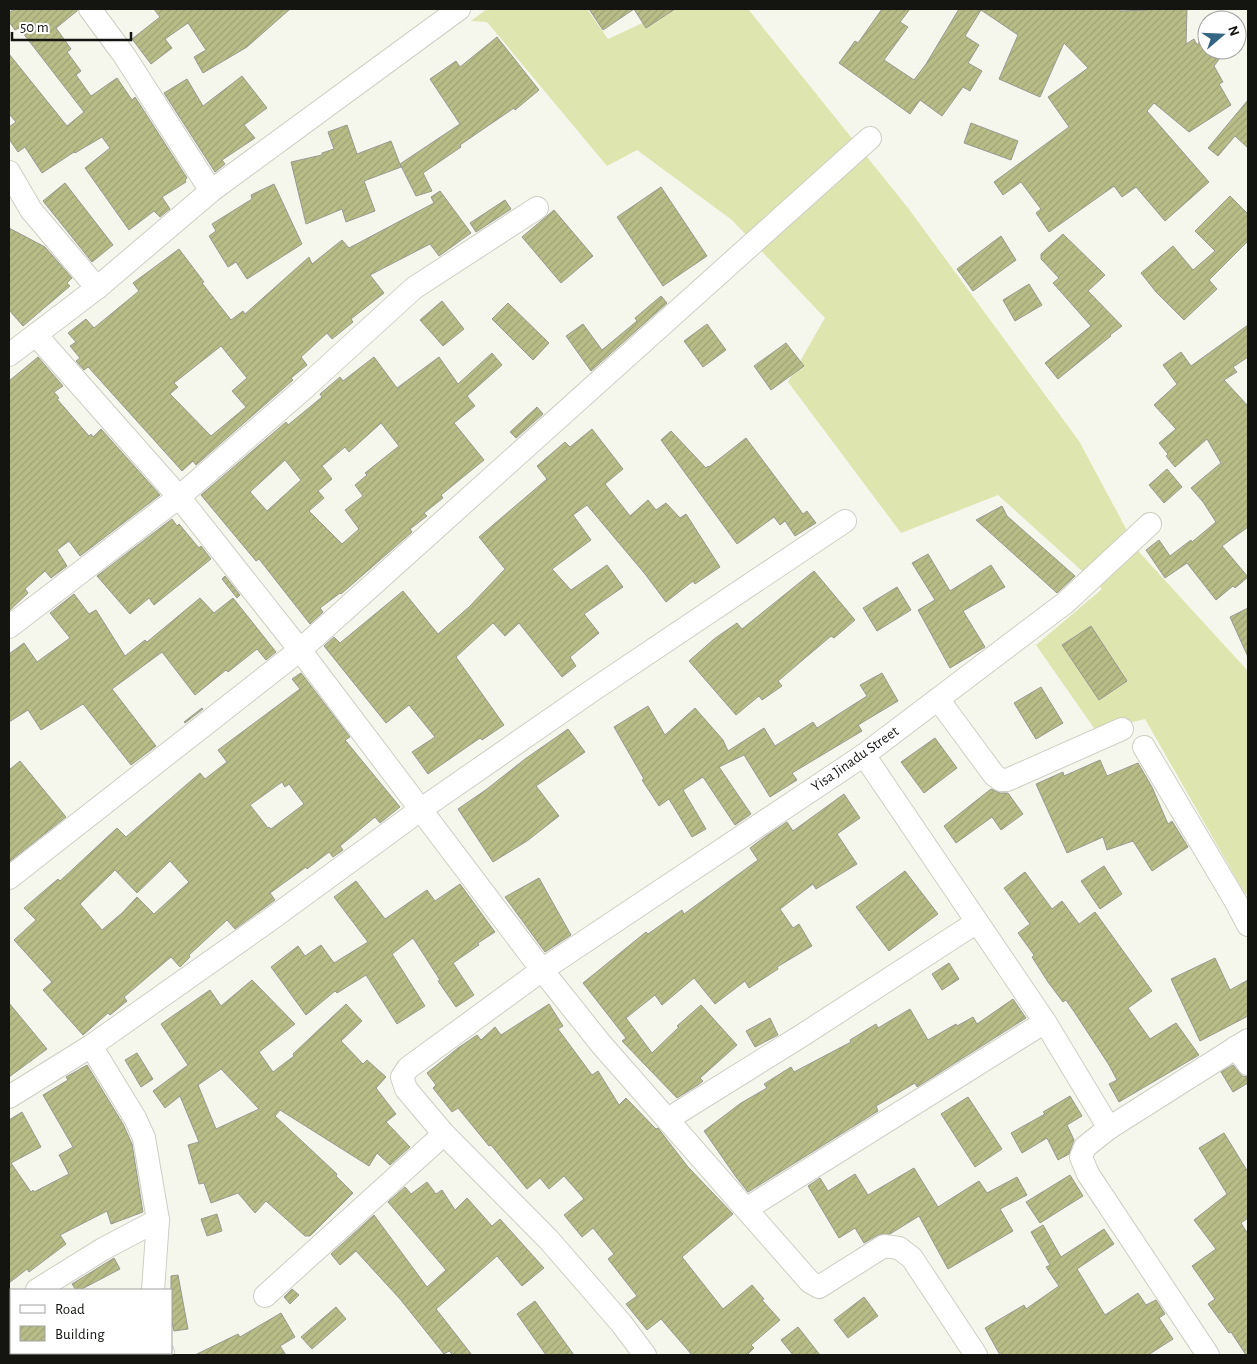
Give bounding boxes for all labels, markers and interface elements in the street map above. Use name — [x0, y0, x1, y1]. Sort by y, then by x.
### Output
scale bar — [12, 10, 131, 42]
north arrow — [1197, 10, 1247, 60]
text: 50 m — [20, 20, 49, 35]
text: N — [1225, 24, 1242, 38]
street label: Yisa Jinadu Street — [809, 723, 901, 795]
legend — [10, 1289, 172, 1354]
text: Road — [55, 1302, 85, 1317]
text: Building — [55, 1327, 105, 1342]

